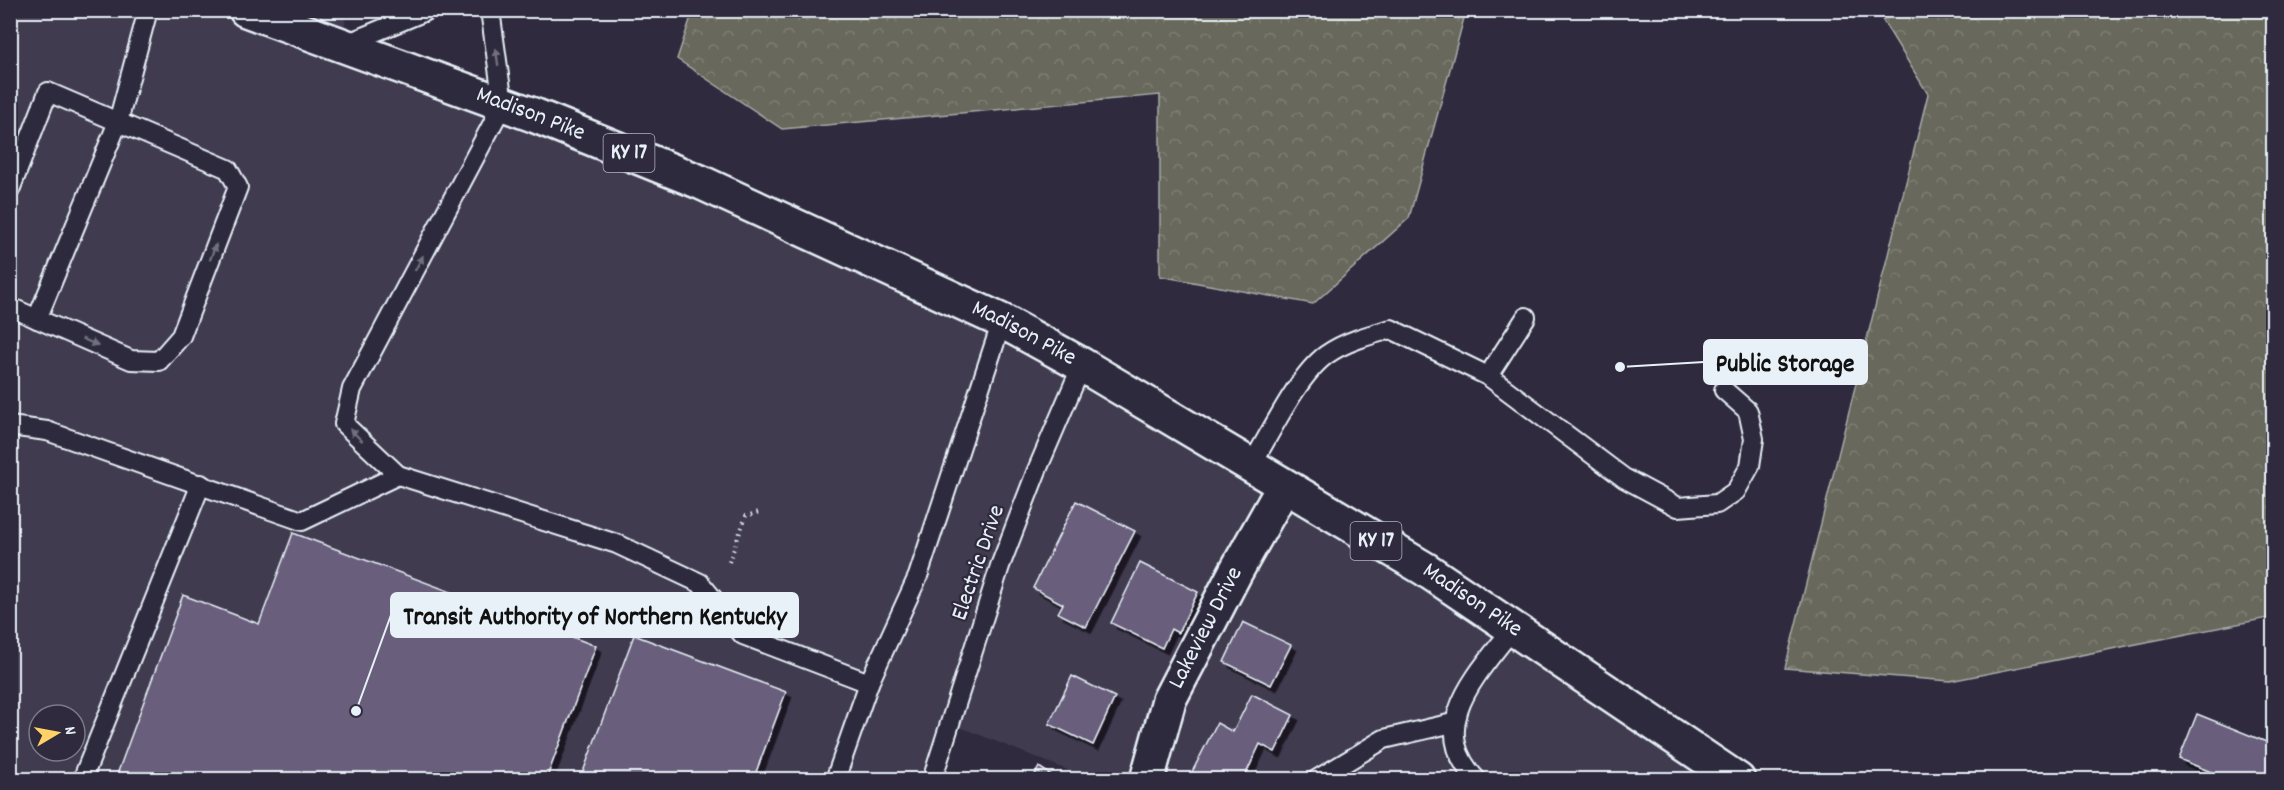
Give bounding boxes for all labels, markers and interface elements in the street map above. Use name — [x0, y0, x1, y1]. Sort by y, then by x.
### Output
one-way arrow — [492, 47, 501, 66]
street label: Madison Pike — [471, 78, 590, 151]
road number: KY 17 — [604, 134, 654, 172]
one-way arrow — [208, 243, 218, 261]
one-way arrow — [414, 254, 424, 271]
street label: Madison Pike — [966, 292, 1082, 375]
one-way arrow — [82, 337, 100, 347]
callout: Public Storage — [1704, 340, 1867, 384]
text: Public Storage — [1716, 347, 1854, 384]
one-way arrow — [349, 429, 364, 442]
street label: Electric Drive — [943, 501, 1015, 625]
road number: KY 17 — [1350, 522, 1402, 560]
street label: Madison Pike — [1415, 555, 1529, 647]
street label: Lakeview Drive — [1160, 561, 1252, 695]
callout: Transit Authority of Northern Kentucky — [391, 593, 798, 637]
text: Transit Authority of Northern Kentucky — [403, 600, 788, 637]
north arrow — [27, 703, 87, 763]
text: N — [57, 725, 81, 737]

